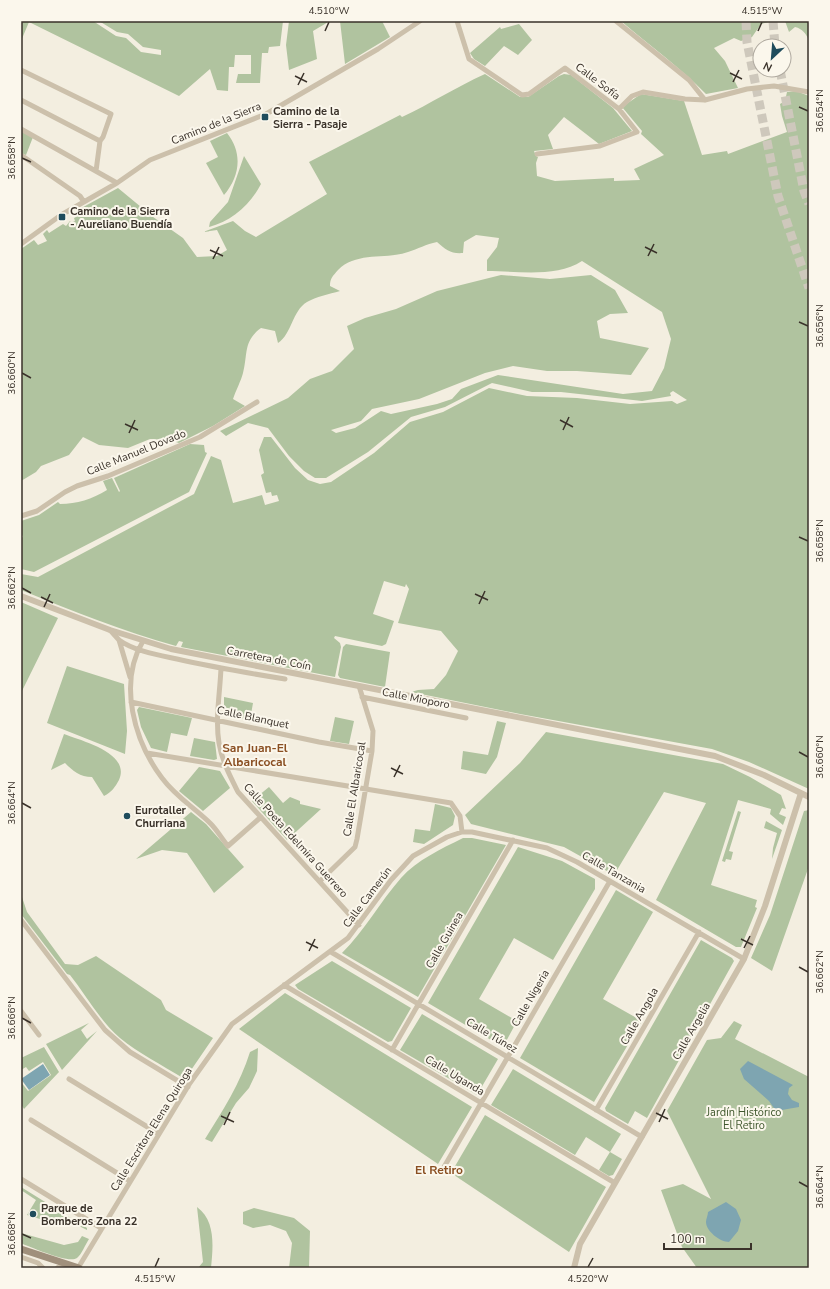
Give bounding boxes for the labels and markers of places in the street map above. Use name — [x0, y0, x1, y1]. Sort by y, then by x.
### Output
place label: Camino de la Sierra - Pasaje — [273, 104, 347, 132]
marker: Camino de la Sierra - Pasaje — [260, 112, 270, 122]
place label: Camino de la Sierra - Aureliano Buendía — [70, 204, 172, 232]
marker: Camino de la Sierra - Aureliano Buendía — [57, 212, 67, 222]
place label: Eurotaller Churriana — [135, 803, 187, 831]
marker: Eurotaller Churriana — [122, 811, 132, 821]
place label: Parque de Bomberos Zona 22 — [41, 1201, 138, 1229]
marker: Parque de Bomberos Zona 22 — [28, 1209, 38, 1219]

